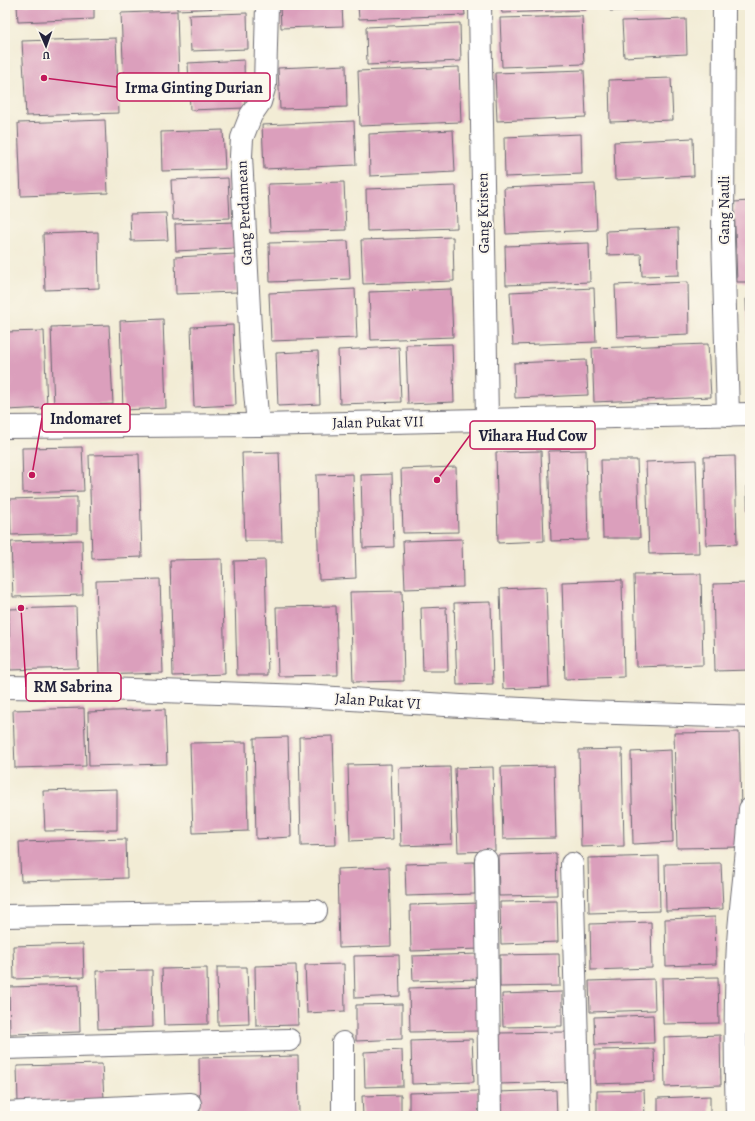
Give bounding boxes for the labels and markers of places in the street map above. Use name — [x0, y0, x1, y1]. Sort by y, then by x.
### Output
callout: Irma Ginting Durian — [117, 73, 270, 101]
callout: Indomaret — [42, 404, 130, 432]
callout: Vihara Hud Cow — [470, 421, 595, 449]
callout: RM Sabrina — [26, 673, 121, 701]

